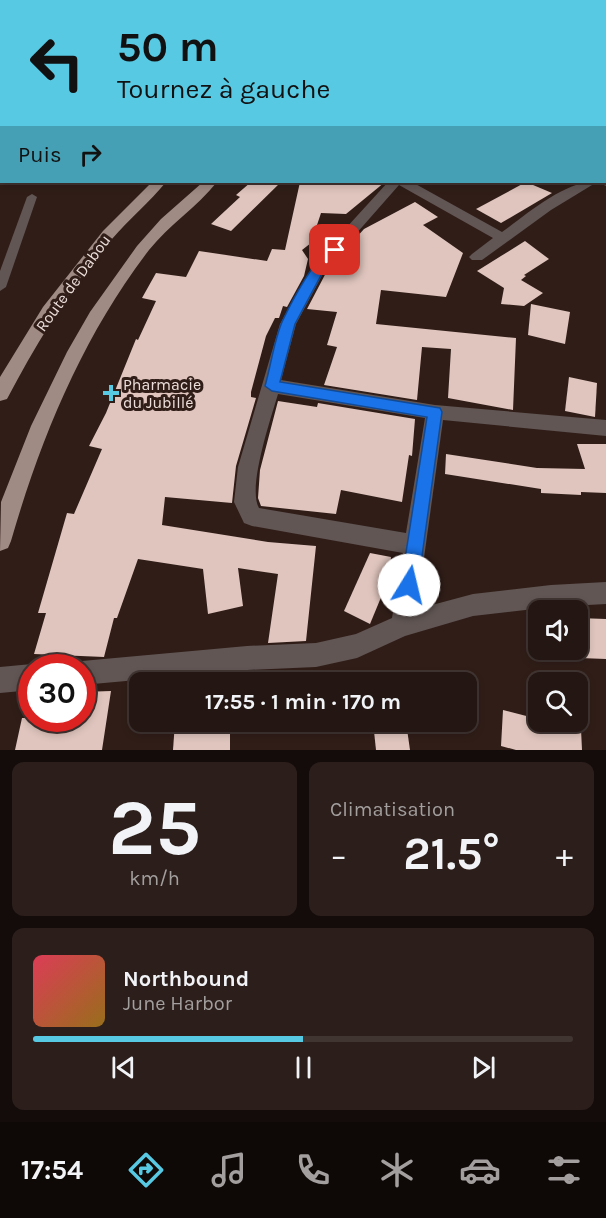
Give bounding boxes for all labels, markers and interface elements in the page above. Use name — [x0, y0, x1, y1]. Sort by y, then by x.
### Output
text: 50 m — [117, 22, 219, 72]
icon: left — [18, 24, 96, 102]
text: Tournez à gauche — [117, 73, 330, 105]
icon: right — [74, 138, 107, 171]
text: Puis — [18, 142, 62, 168]
pin — [309, 224, 360, 275]
street label: Route de Dabou — [32, 231, 114, 335]
icon: arrive — [318, 233, 351, 266]
place label: Pharmacie du Jubillé — [123, 375, 201, 412]
marker: Pharmacie du Jubillé — [104, 386, 118, 400]
position arrow — [377, 553, 441, 617]
map controls — [528, 600, 588, 732]
button: sound — [528, 600, 588, 660]
speed limit sign: 30 — [18, 654, 96, 732]
button: search — [528, 672, 588, 732]
text: 17:55 · 1 min · 170 m — [205, 689, 401, 715]
text: 25 — [108, 782, 201, 874]
text: Climatisation — [330, 798, 455, 821]
text: 21.5° — [403, 828, 500, 880]
text: − — [330, 836, 347, 874]
text: + — [556, 836, 573, 874]
text: km/h — [129, 867, 180, 890]
text: Northbound — [123, 966, 249, 992]
text: June Harbor — [123, 992, 232, 1015]
icon: previous — [107, 1051, 140, 1084]
icon: pause — [287, 1051, 320, 1084]
icon: next — [467, 1051, 500, 1084]
icon: directions — [125, 1149, 167, 1191]
icon: music — [208, 1149, 250, 1191]
icon: phone — [292, 1149, 334, 1191]
icon: climate — [376, 1149, 418, 1191]
icon: car — [459, 1149, 501, 1191]
icon: filters — [543, 1149, 585, 1191]
text: 17:54 — [21, 1154, 83, 1186]

